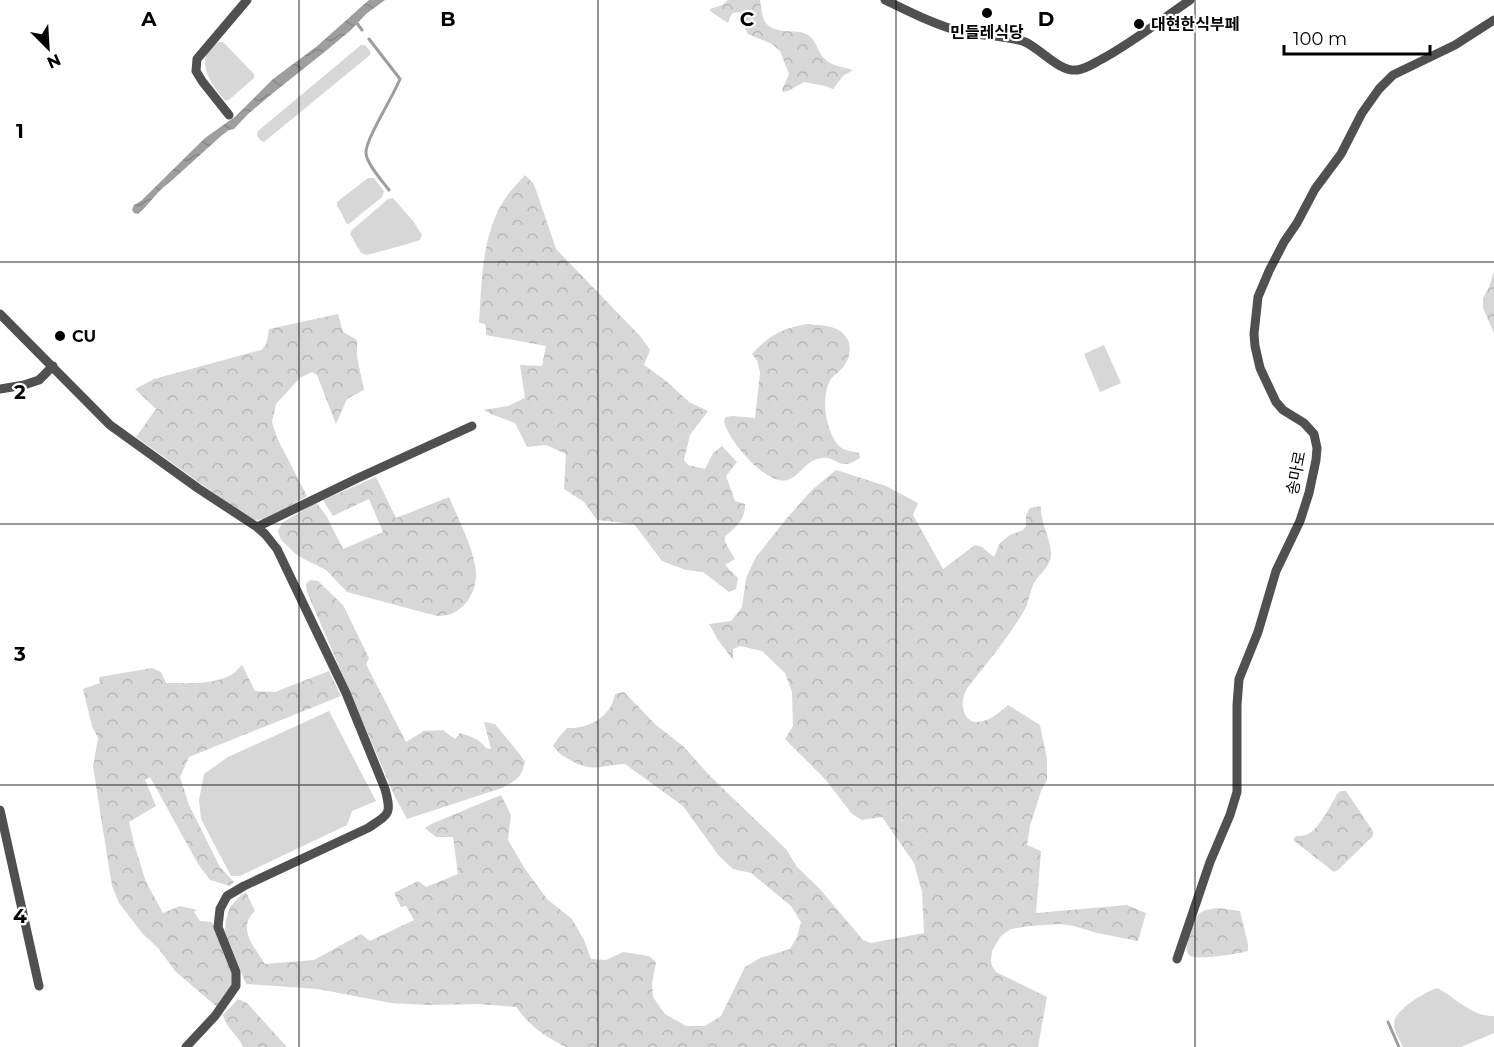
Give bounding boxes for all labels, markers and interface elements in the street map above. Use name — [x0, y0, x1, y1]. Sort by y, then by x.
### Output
marker: 민들레식당 — [980, 6, 994, 20]
text: A — [140, 7, 157, 31]
text: B — [440, 7, 456, 31]
text: C — [740, 7, 755, 31]
text: D — [1038, 7, 1054, 31]
place label: 대현한식부페 — [1151, 15, 1239, 34]
marker: 대현한식부페 — [1132, 17, 1146, 31]
north arrow — [18, 18, 78, 78]
scale bar — [1284, 18, 1430, 56]
place label: 민들레식당 — [950, 23, 1024, 42]
text: 100 m — [1293, 28, 1347, 50]
text: N — [44, 50, 64, 73]
text: 1 — [16, 119, 24, 143]
place label: CU — [72, 327, 96, 346]
marker: CU — [53, 329, 67, 343]
text: 2 — [14, 380, 26, 404]
street label: 송마로 — [1282, 449, 1310, 496]
text: 3 — [13, 642, 26, 666]
text: 4 — [13, 904, 27, 928]

